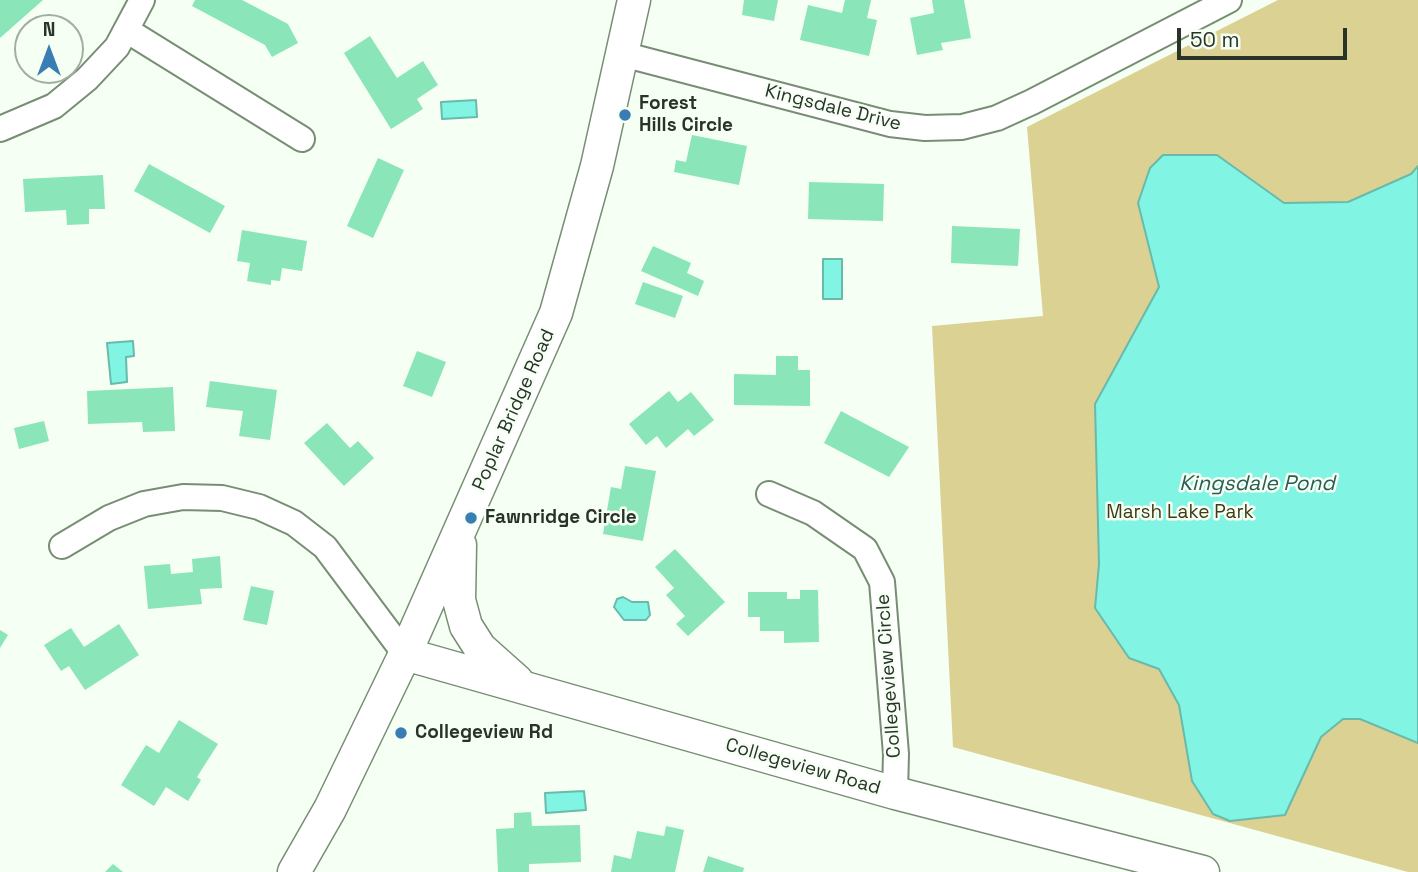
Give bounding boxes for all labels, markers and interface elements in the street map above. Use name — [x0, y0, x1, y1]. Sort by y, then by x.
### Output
north arrow — [14, 14, 84, 84]
scale bar — [1180, 14, 1350, 58]
text: N — [43, 17, 55, 42]
text: 50 m — [1190, 26, 1240, 53]
street label: Kingsdale Drive — [763, 80, 903, 136]
place label: Forest Hills Circle — [639, 93, 733, 137]
marker: Forest Hills Circle — [617, 107, 633, 123]
street label: Poplar Bridge Road — [468, 326, 560, 494]
water label: Kingsdale Pond — [1179, 471, 1335, 497]
park label: Marsh Lake Park — [1106, 502, 1254, 524]
place label: Fawnridge Circle — [485, 507, 637, 529]
marker: Fawnridge Circle — [463, 510, 479, 526]
street label: Collegeview Circle — [872, 593, 906, 759]
place label: Collegeview Rd — [415, 722, 553, 744]
marker: Collegeview Rd — [393, 725, 409, 741]
street label: Collegeview Road — [723, 734, 883, 800]

